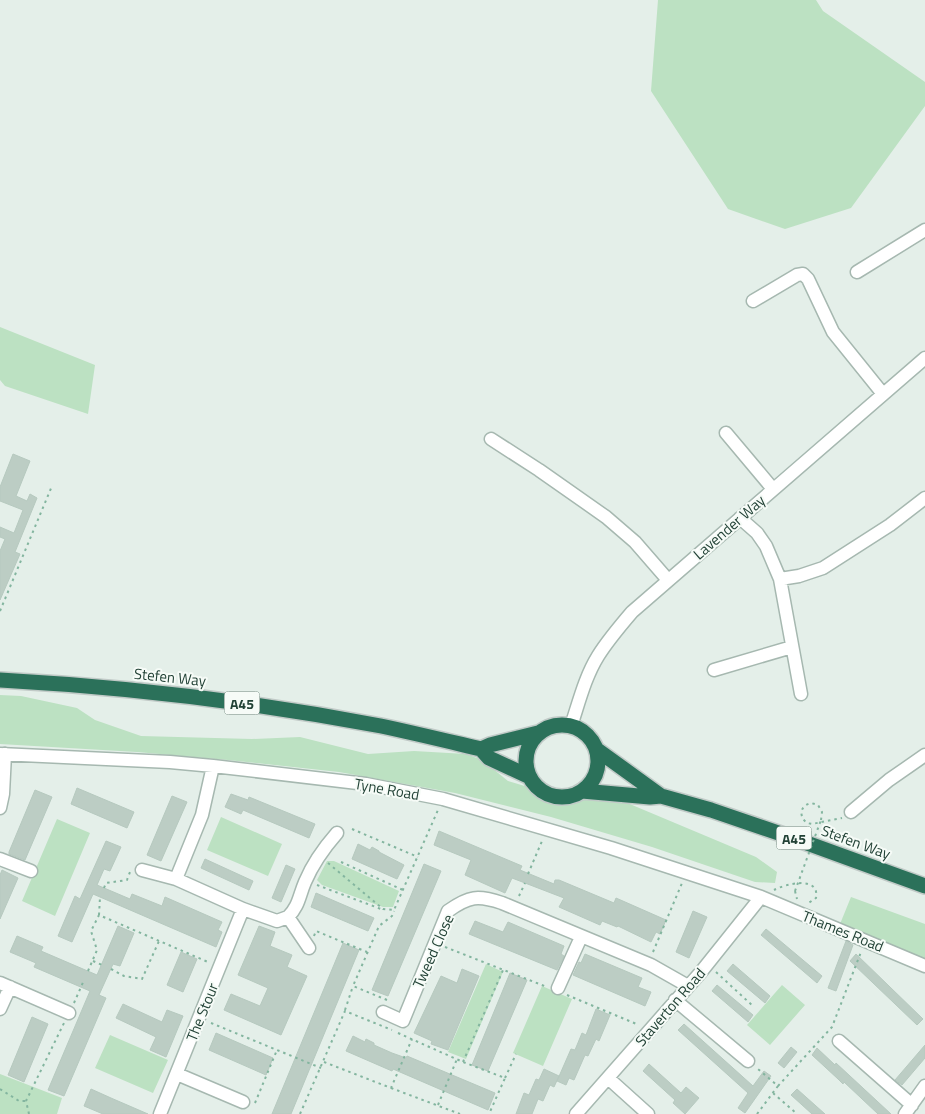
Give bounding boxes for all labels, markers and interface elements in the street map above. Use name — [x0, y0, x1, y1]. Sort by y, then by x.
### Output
street label: Lavender Way — [688, 489, 770, 565]
street label: Stefen Way — [133, 662, 207, 692]
road number: A45 — [224, 691, 260, 714]
street label: Tyne Road — [353, 772, 421, 806]
street label: Stefen Way — [818, 819, 894, 865]
road number: A45 — [776, 826, 812, 850]
street label: Thames Road — [799, 904, 887, 958]
street label: Tweed Close — [406, 910, 460, 992]
street label: Staverton Road — [629, 963, 711, 1051]
street label: The Stour — [180, 979, 224, 1045]

